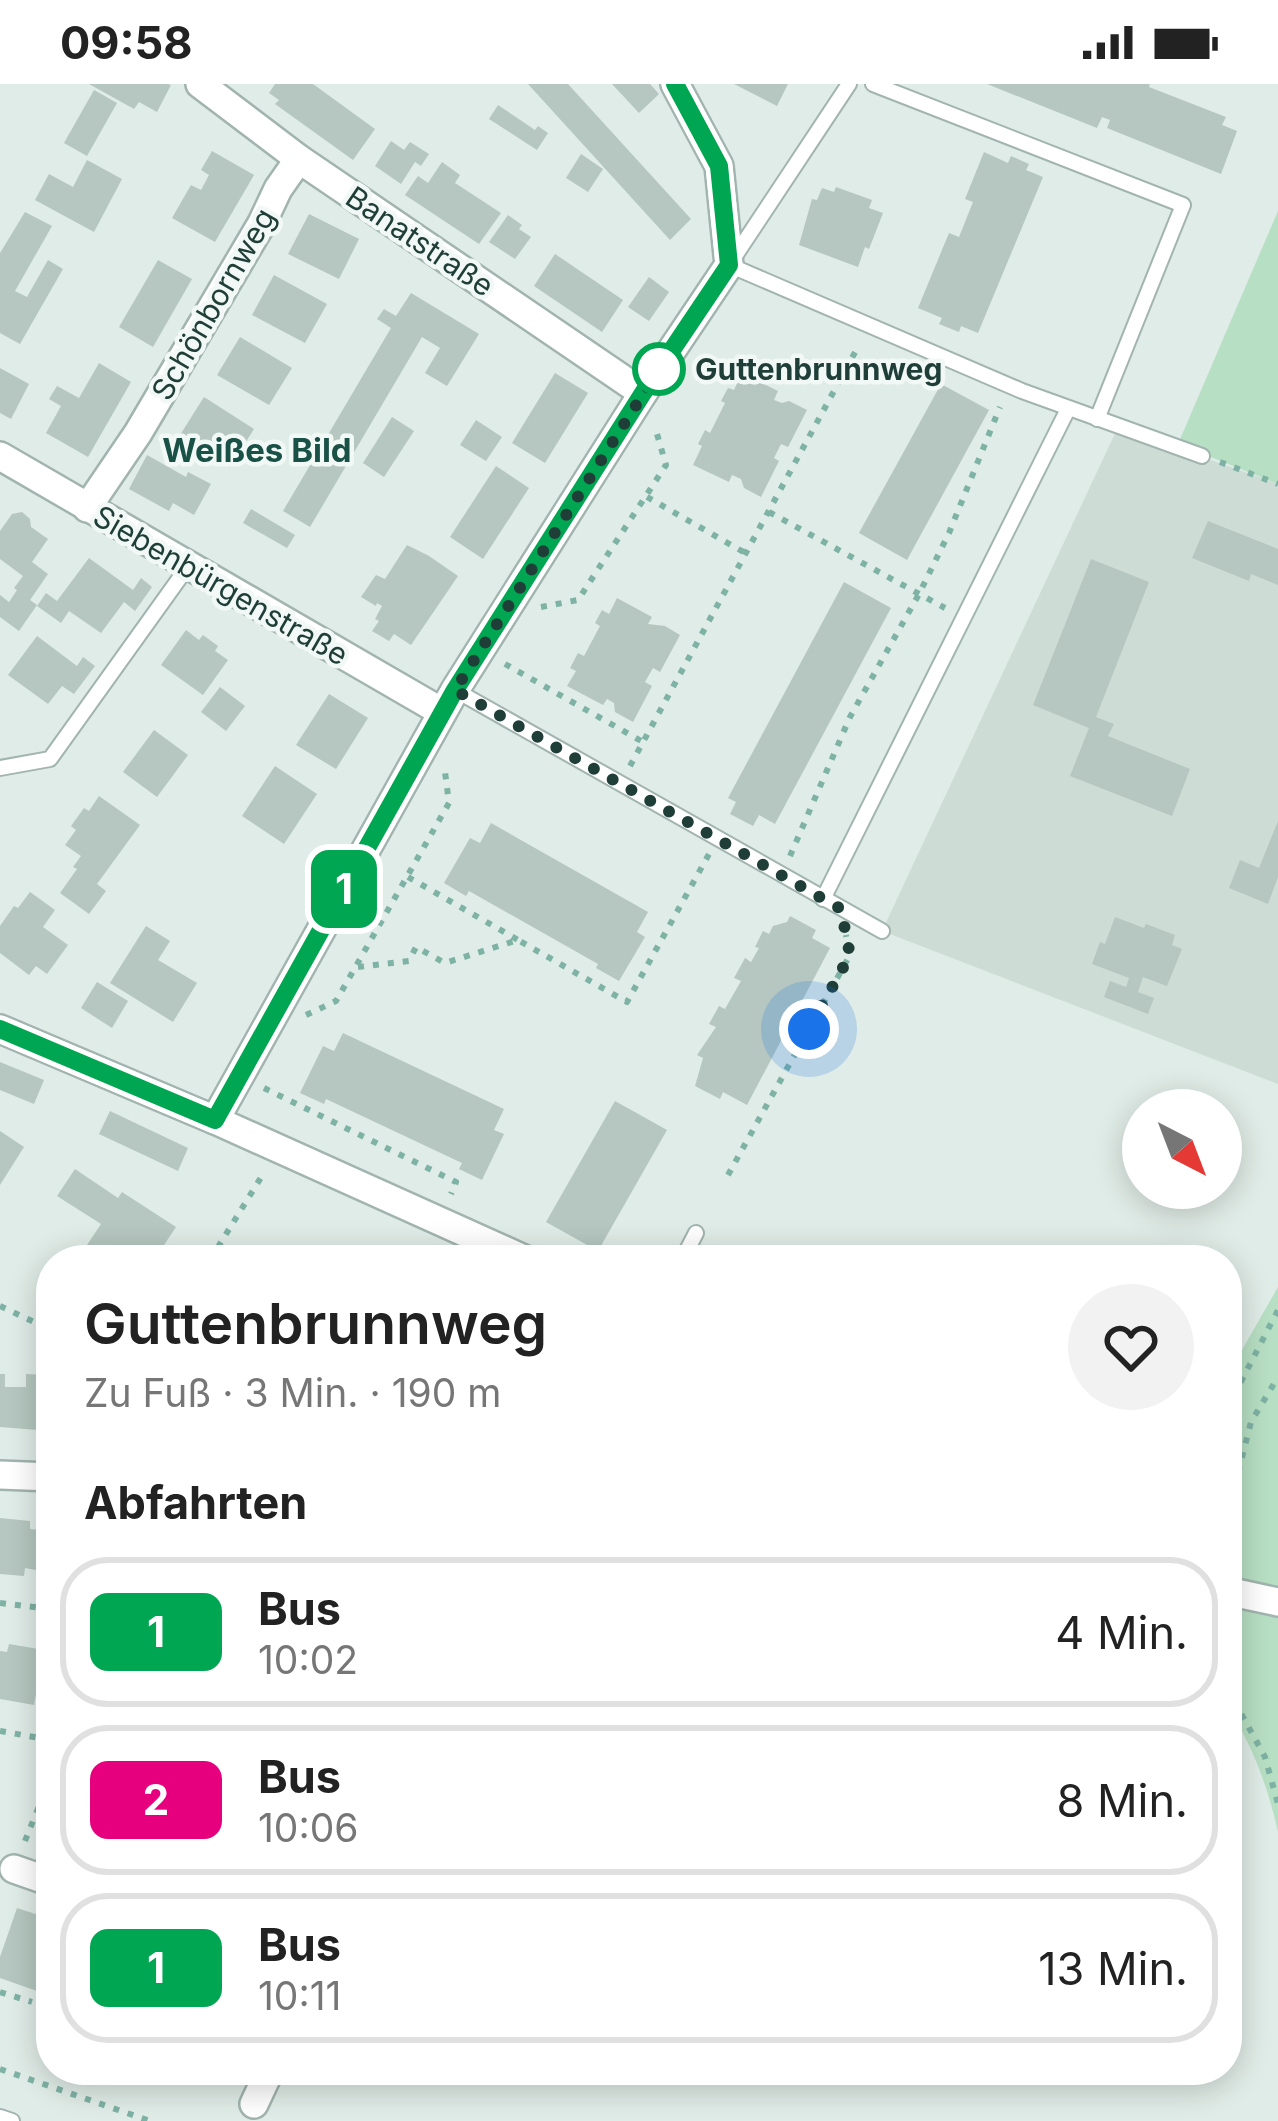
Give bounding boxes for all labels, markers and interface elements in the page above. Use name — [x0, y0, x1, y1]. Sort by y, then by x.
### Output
text: 09:58 — [60, 15, 193, 70]
street label: Banatstraße — [339, 178, 501, 304]
street label: Schönbornweg — [144, 202, 282, 406]
marker: Guttenbrunnweg — [634, 344, 684, 394]
place label: Guttenbrunnweg — [695, 351, 942, 387]
district label: Weißes Bild — [162, 430, 352, 470]
street label: Siebenbürgenstraße — [87, 497, 355, 673]
line badge: 1 — [305, 850, 383, 928]
text: 1 — [335, 863, 353, 914]
your location — [779, 999, 839, 1059]
north arrow — [1122, 1089, 1242, 1209]
map controls — [1122, 1089, 1242, 1209]
button: heart — [1068, 1284, 1194, 1410]
text: Guttenbrunnweg — [84, 1289, 547, 1358]
text: Zu Fuß · 3 Min. · 190 m — [84, 1369, 502, 1416]
text: Abfahrten — [84, 1475, 307, 1530]
text: Bus — [258, 1581, 341, 1636]
text: 4 Min. — [1055, 1605, 1188, 1660]
text: 1 — [147, 1606, 165, 1657]
text: 10:02 — [258, 1636, 358, 1683]
text: Bus — [258, 1749, 341, 1804]
text: 8 Min. — [1056, 1773, 1188, 1828]
text: 2 — [143, 1774, 169, 1825]
text: 10:06 — [258, 1804, 359, 1851]
text: Bus — [258, 1917, 341, 1972]
text: 13 Min. — [1038, 1941, 1188, 1996]
text: 1 — [147, 1942, 165, 1993]
text: 10:11 — [258, 1972, 341, 2019]

